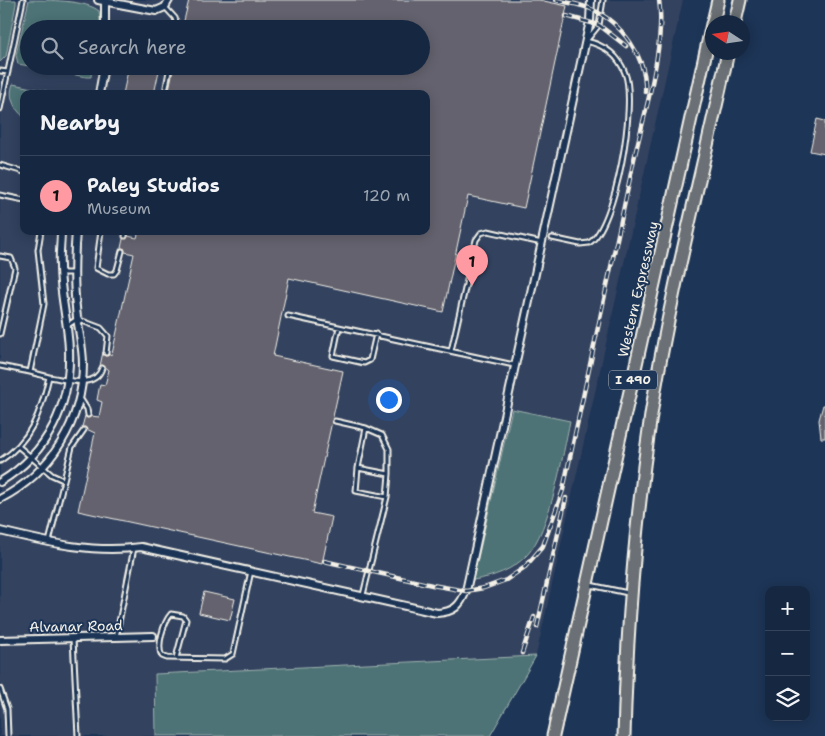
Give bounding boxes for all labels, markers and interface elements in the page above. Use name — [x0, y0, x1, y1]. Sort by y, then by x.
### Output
north arrow — [705, 15, 750, 60]
search box — [20, 20, 430, 75]
icon: search — [38, 34, 66, 62]
text: Search here — [78, 35, 187, 60]
text: Nearby — [40, 109, 120, 137]
text: Paley Studios — [87, 173, 220, 198]
text: 1 — [52, 185, 60, 206]
text: 120 m — [363, 185, 410, 206]
text: Museum — [87, 198, 151, 219]
street label: Western Expressway — [614, 219, 662, 359]
pin: 1 — [456, 245, 488, 286]
road number: I 490 — [609, 370, 657, 390]
your location — [376, 387, 402, 413]
map controls — [765, 586, 810, 721]
button: + — [765, 586, 810, 631]
street label: Alvanar Road — [29, 616, 123, 636]
button: − — [765, 631, 810, 676]
button: layers — [765, 676, 810, 721]

